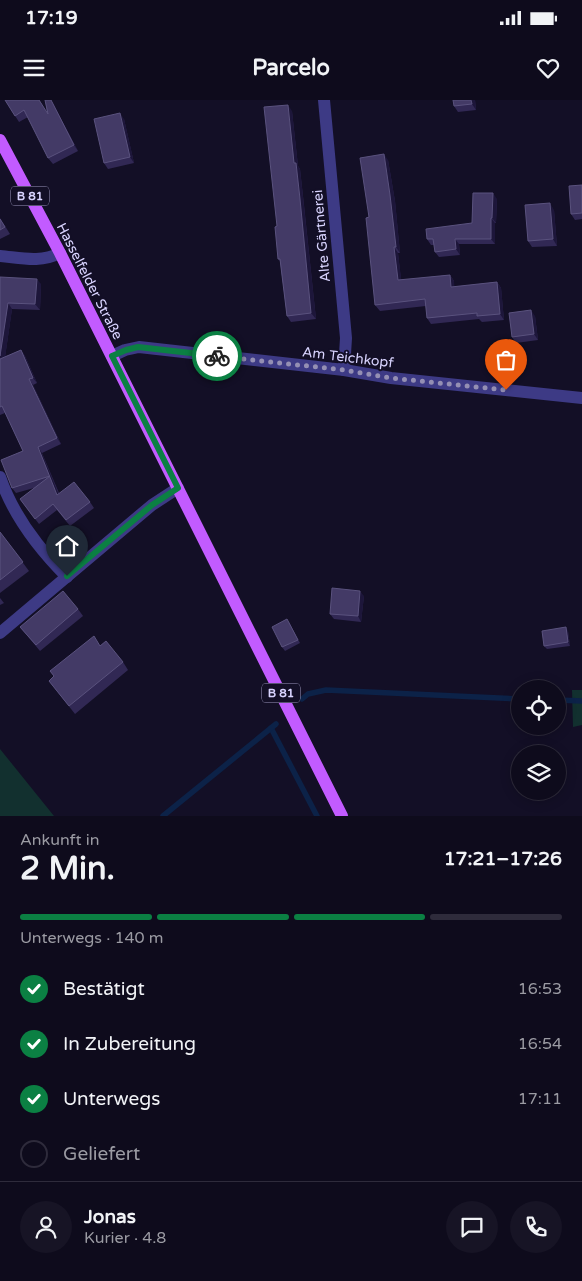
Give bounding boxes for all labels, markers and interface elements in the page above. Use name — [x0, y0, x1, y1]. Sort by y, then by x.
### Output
text: 17:19 — [25, 7, 78, 29]
icon: menu — [20, 54, 48, 82]
icon: heart — [534, 54, 562, 82]
text: Parcelo — [252, 55, 330, 81]
road number: B 81 — [11, 186, 49, 205]
street label: Alte Gärtnerei — [309, 189, 334, 283]
street label: Hasselfelder Straße — [53, 220, 126, 343]
courier — [192, 331, 242, 381]
pin — [485, 339, 527, 390]
icon: bike — [203, 342, 231, 370]
street label: Am Teichkopf — [301, 343, 395, 372]
icon: bag — [492, 346, 520, 374]
pin — [46, 525, 88, 576]
icon: home — [53, 532, 81, 560]
map controls — [511, 680, 566, 800]
button: locate — [511, 680, 566, 735]
road number: B 81 — [262, 684, 300, 702]
button: layers — [511, 745, 566, 800]
text: Ankunft in — [20, 830, 100, 850]
text: 17:21–17:26 — [444, 848, 562, 870]
text: 2 Min. — [20, 850, 115, 888]
text: Unterwegs · 140 m — [20, 928, 163, 948]
icon: check — [20, 975, 48, 1003]
text: Bestätigt — [63, 978, 145, 1000]
text: 16:53 — [518, 979, 562, 999]
icon: check — [20, 1030, 48, 1058]
text: In Zubereitung — [63, 1033, 196, 1055]
text: 16:54 — [518, 1034, 562, 1054]
icon: check — [20, 1085, 48, 1113]
text: Unterwegs — [63, 1088, 160, 1110]
text: 17:11 — [518, 1089, 562, 1109]
text: Geliefert — [63, 1143, 140, 1165]
button: person — [20, 1201, 72, 1253]
button: chat — [446, 1201, 498, 1253]
button: phone — [510, 1201, 562, 1253]
text: Jonas — [84, 1206, 136, 1228]
text: Kurier · 4.8 — [84, 1228, 166, 1248]

